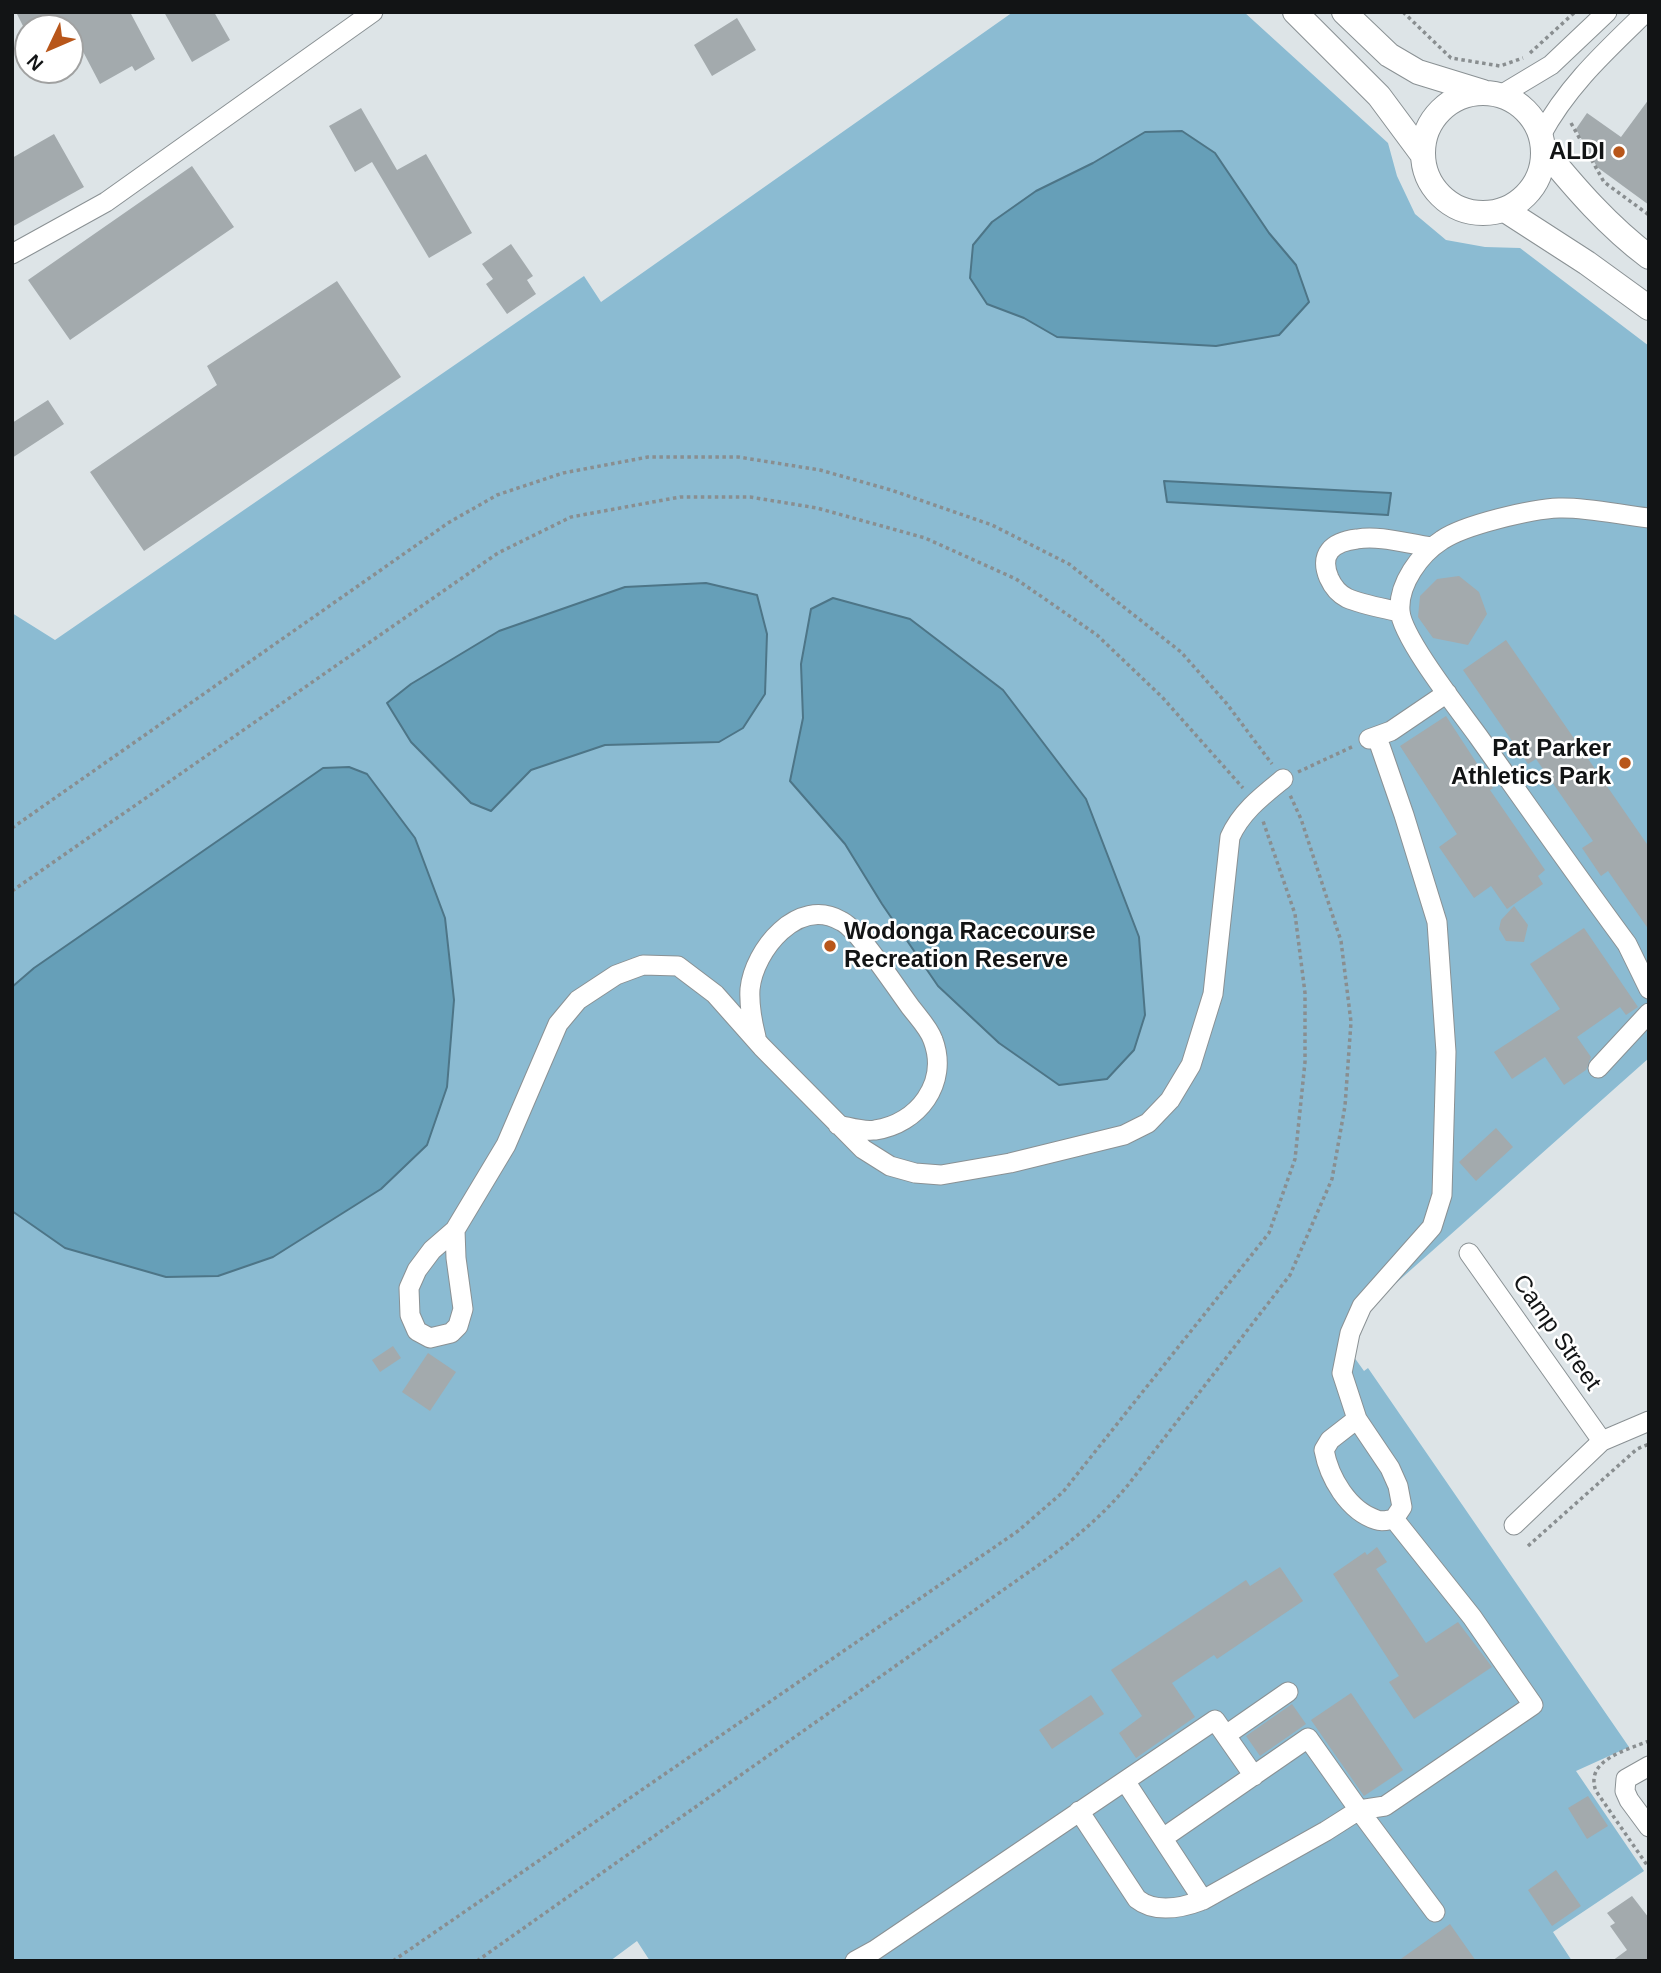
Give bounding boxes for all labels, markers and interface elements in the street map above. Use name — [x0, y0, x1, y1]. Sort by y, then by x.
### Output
north arrow — [14, 14, 84, 84]
text: N — [23, 50, 47, 75]
place label: ALDI — [1549, 138, 1605, 166]
marker: ALDI — [1611, 144, 1627, 160]
place label: Pat Parker Athletics Park — [1451, 735, 1611, 791]
marker: Pat Parker Athletics Park — [1617, 755, 1633, 771]
place label: Wodonga Racecourse Recreation Reserve — [844, 918, 1096, 974]
marker: Wodonga Racecourse Recreation Reserve — [822, 938, 838, 954]
street label: Camp Street — [1506, 1270, 1606, 1396]

